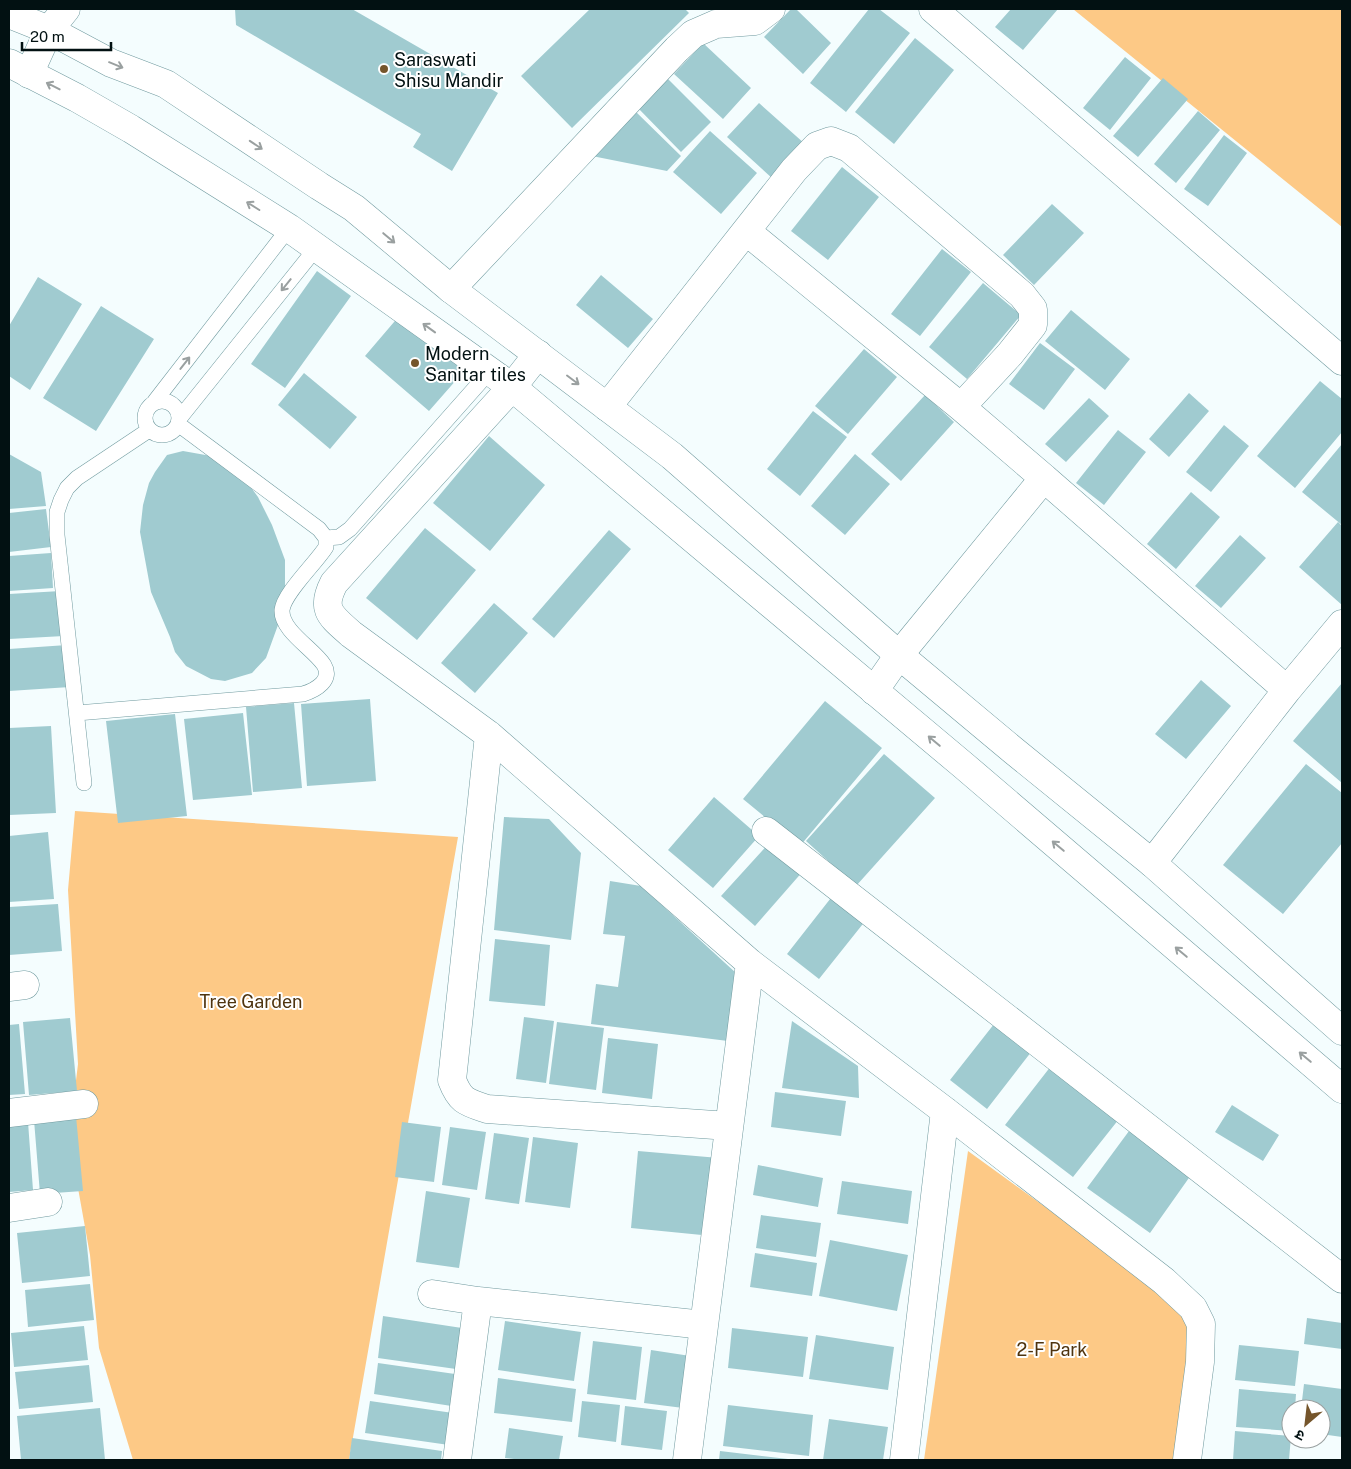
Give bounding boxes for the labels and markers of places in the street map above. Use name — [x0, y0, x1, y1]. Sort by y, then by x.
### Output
place label: Saraswati Shisu Mandir — [394, 49, 504, 91]
marker: Saraswati Shisu Mandir — [378, 63, 390, 75]
place label: Modern Sanitar tiles — [425, 343, 526, 385]
marker: Modern Sanitar tiles — [409, 357, 421, 369]

